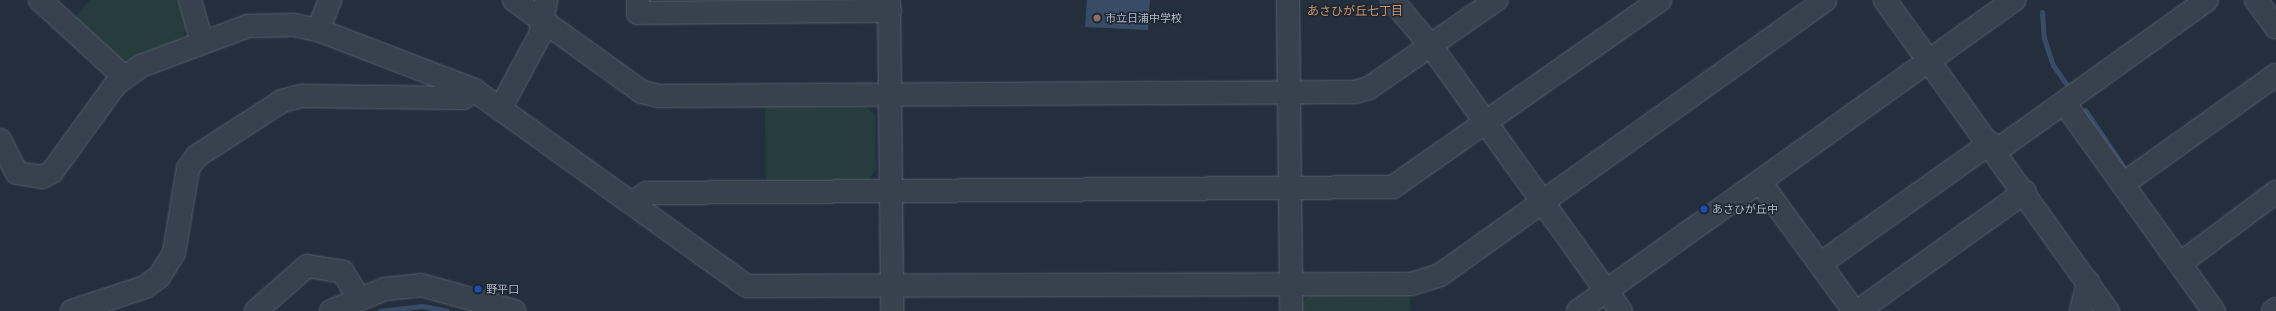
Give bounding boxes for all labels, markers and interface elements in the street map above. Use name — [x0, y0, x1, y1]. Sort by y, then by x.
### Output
district label: あさひが丘七丁目 — [1307, 4, 1403, 18]
place label: 市立日浦中学校 — [1105, 11, 1182, 25]
marker: 市立日浦中学校 — [1092, 13, 1102, 23]
place label: あさひが丘中 — [1712, 202, 1778, 216]
marker: あさひが丘中 — [1699, 204, 1709, 214]
place label: 野平口 — [486, 282, 519, 296]
marker: 野平口 — [473, 284, 483, 294]

